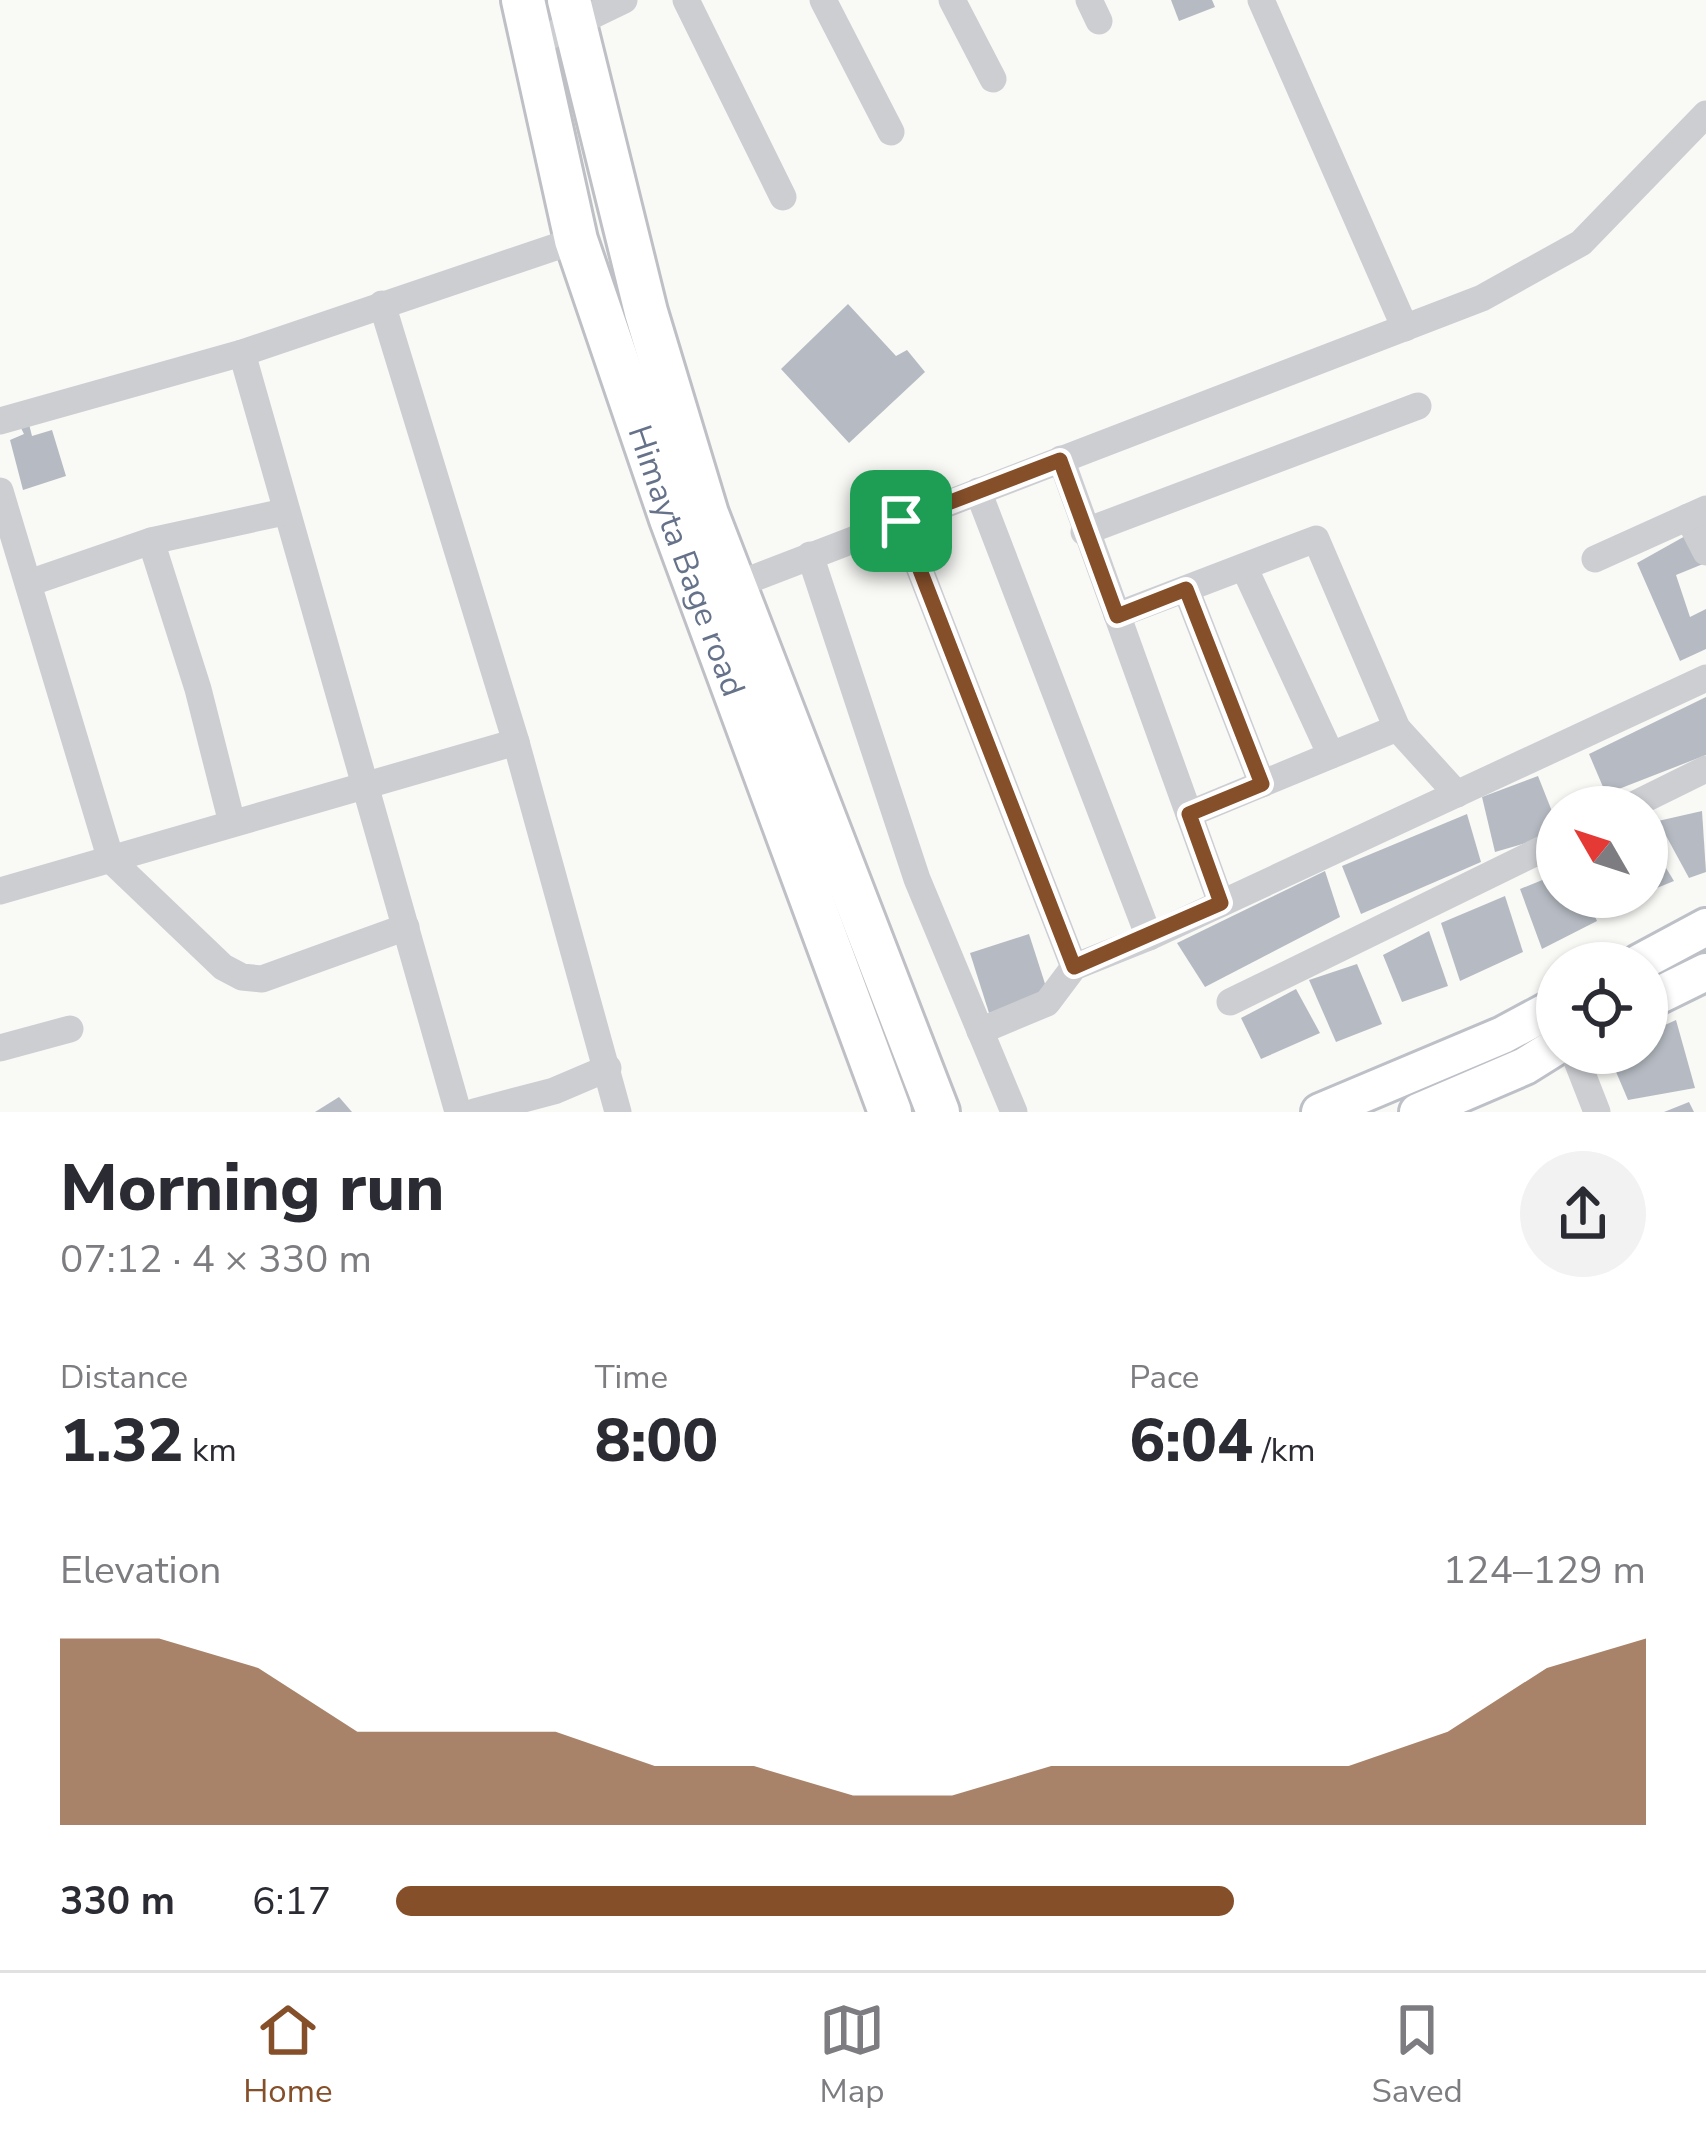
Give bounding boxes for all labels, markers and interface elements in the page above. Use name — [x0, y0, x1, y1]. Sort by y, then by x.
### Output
street label: Himayta Bage road — [617, 419, 756, 703]
pin — [850, 470, 952, 572]
icon: arrive — [868, 488, 934, 554]
north arrow — [1536, 786, 1668, 918]
map controls — [1536, 786, 1668, 1074]
button: locate — [1536, 942, 1668, 1074]
text: Morning run — [60, 1143, 444, 1233]
button: share — [1520, 1151, 1646, 1277]
text: 07:12 · 4 × 330 m — [60, 1233, 372, 1286]
text: Distance — [60, 1355, 188, 1400]
text: Time — [595, 1355, 668, 1400]
text: Pace — [1129, 1355, 1199, 1400]
text: 1.32 — [60, 1400, 184, 1482]
text: 8:00 — [595, 1400, 718, 1482]
text: 6:04 — [1129, 1400, 1253, 1482]
text: km — [184, 1428, 237, 1473]
text: /km — [1253, 1428, 1315, 1473]
text: Elevation — [60, 1544, 221, 1597]
text: 124–129 m — [1443, 1544, 1646, 1597]
text: 330 m — [60, 1875, 175, 1928]
text: 6:17 — [252, 1875, 331, 1928]
tab: Home — [243, 1997, 333, 2114]
tab: Map — [819, 1997, 885, 2114]
tab: Saved — [1372, 1997, 1463, 2114]

